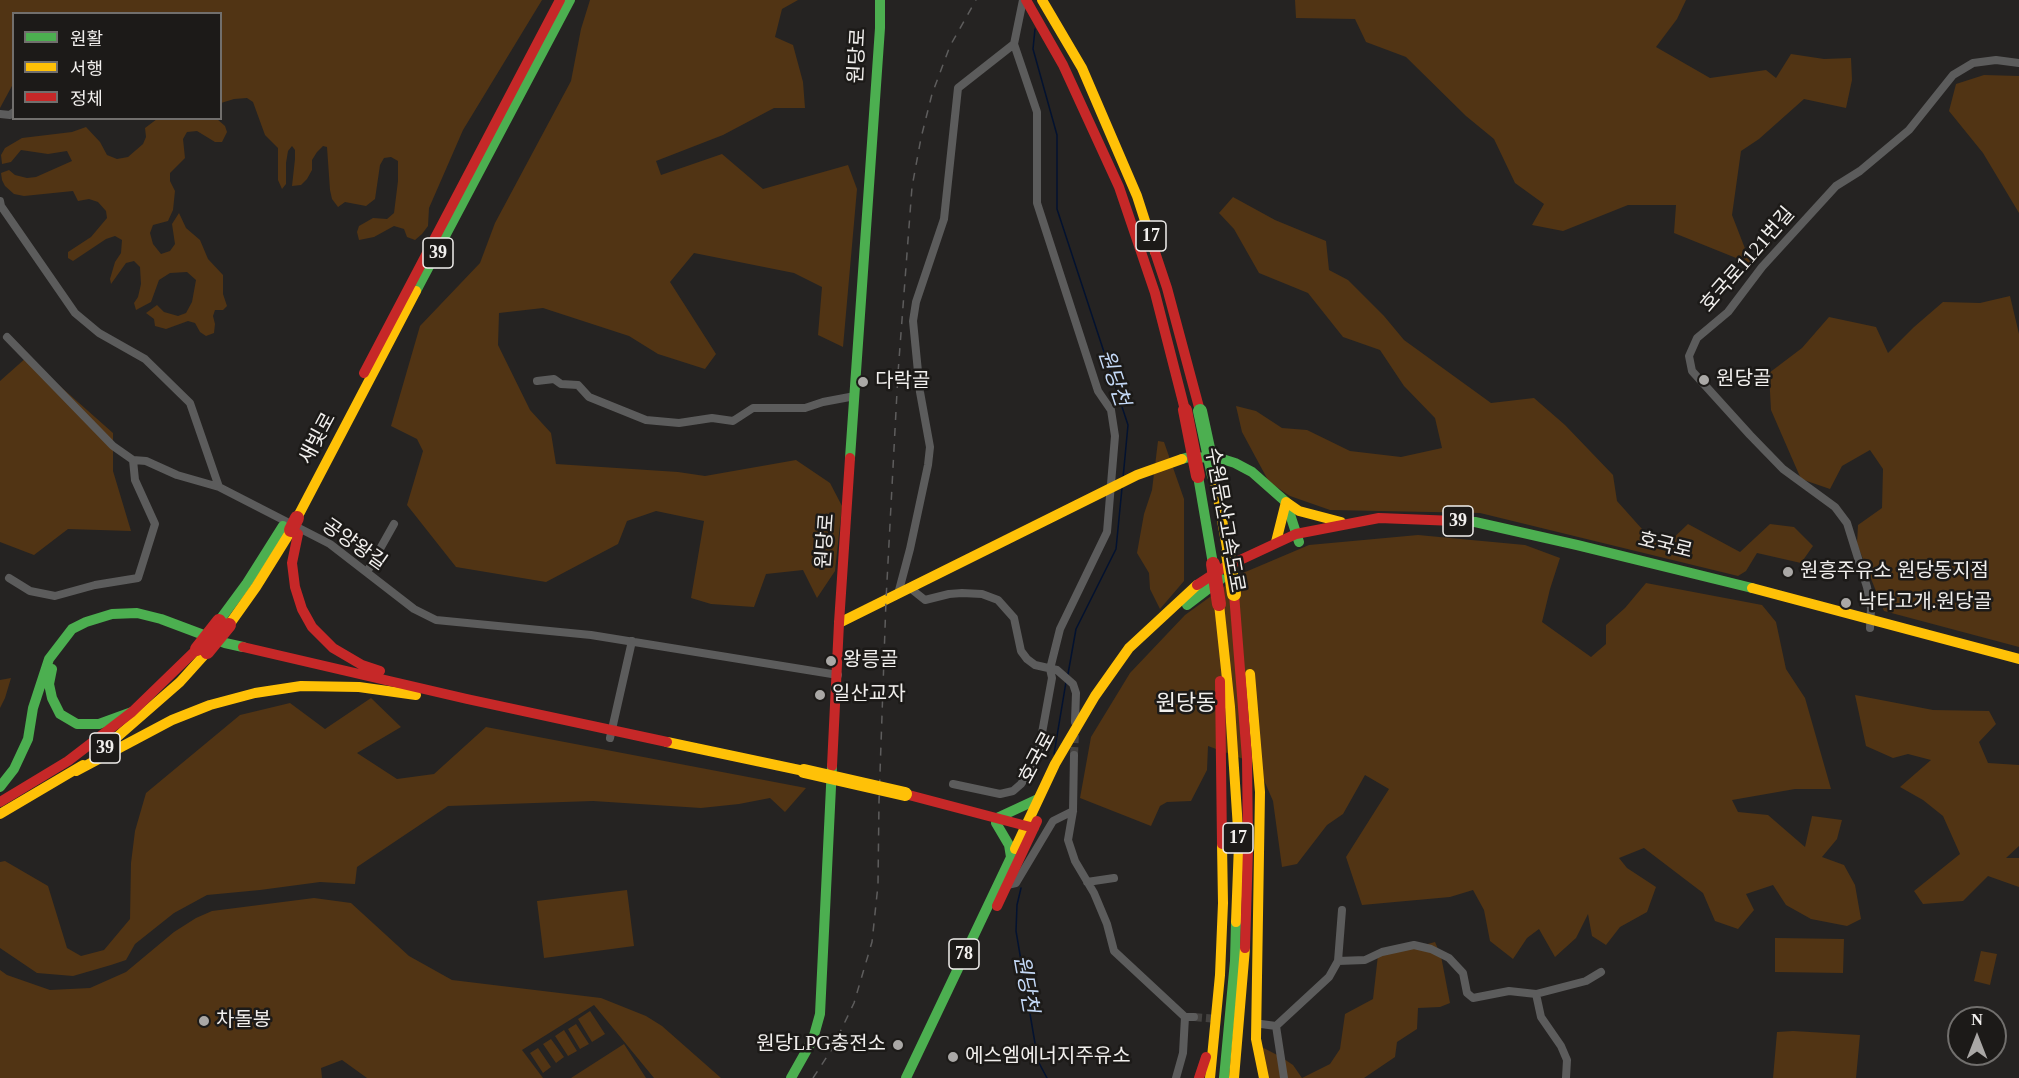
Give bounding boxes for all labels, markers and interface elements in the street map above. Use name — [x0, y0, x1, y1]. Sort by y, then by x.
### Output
legend — [12, 12, 222, 120]
street label: 원당로 — [845, 28, 871, 84]
text: 원활 — [70, 29, 103, 49]
text: 서행 — [70, 59, 103, 79]
text: 정체 — [70, 89, 103, 109]
street label: 호국로1121번길 — [1696, 203, 1800, 317]
road number: 17 — [1136, 221, 1166, 251]
road number: 39 — [423, 238, 453, 268]
water label: 원당천 — [1092, 347, 1134, 409]
place label: 원당골 — [1716, 368, 1771, 392]
place label: 다락골 — [875, 370, 930, 394]
marker: 원당골 — [1697, 373, 1711, 387]
marker: 다락골 — [856, 375, 870, 389]
street label: 새빛로 — [294, 409, 342, 469]
street label: 수원문산고속도로 — [1199, 445, 1249, 595]
road number: 39 — [1443, 506, 1473, 536]
street label: 원당로 — [812, 513, 840, 569]
street label: 공양왕길 — [317, 514, 391, 576]
street label: 호국로 — [1635, 528, 1695, 564]
place label: 원흥주유소 원당동지점 — [1800, 560, 1989, 584]
marker: 원흥주유소 원당동지점 — [1781, 565, 1795, 579]
place label: 낙타고개.원당골 — [1858, 591, 1992, 615]
marker: 낙타고개.원당골 — [1839, 596, 1853, 610]
place label: 왕릉골 — [843, 649, 898, 673]
marker: 왕릉골 — [824, 654, 838, 668]
place label: 일산교자 — [832, 683, 906, 707]
marker: 일산교자 — [813, 688, 827, 702]
district label: 원당동 — [1156, 691, 1216, 717]
street label: 호국로 — [1014, 728, 1062, 788]
road number: 39 — [90, 733, 120, 763]
road number: 17 — [1223, 823, 1253, 853]
road number: 78 — [949, 939, 979, 969]
water label: 원당천 — [1008, 953, 1042, 1015]
north arrow — [1947, 1006, 2007, 1066]
place label: 차돌봉 — [216, 1009, 271, 1033]
text: N — [1971, 1011, 1983, 1028]
marker: 차돌봉 — [197, 1014, 211, 1028]
place label: 원당LPG충전소 — [756, 1033, 886, 1057]
marker: 원당LPG충전소 — [891, 1038, 905, 1052]
place label: 에스엠에너지주유소 — [965, 1045, 1131, 1069]
marker: 에스엠에너지주유소 — [946, 1050, 960, 1064]

